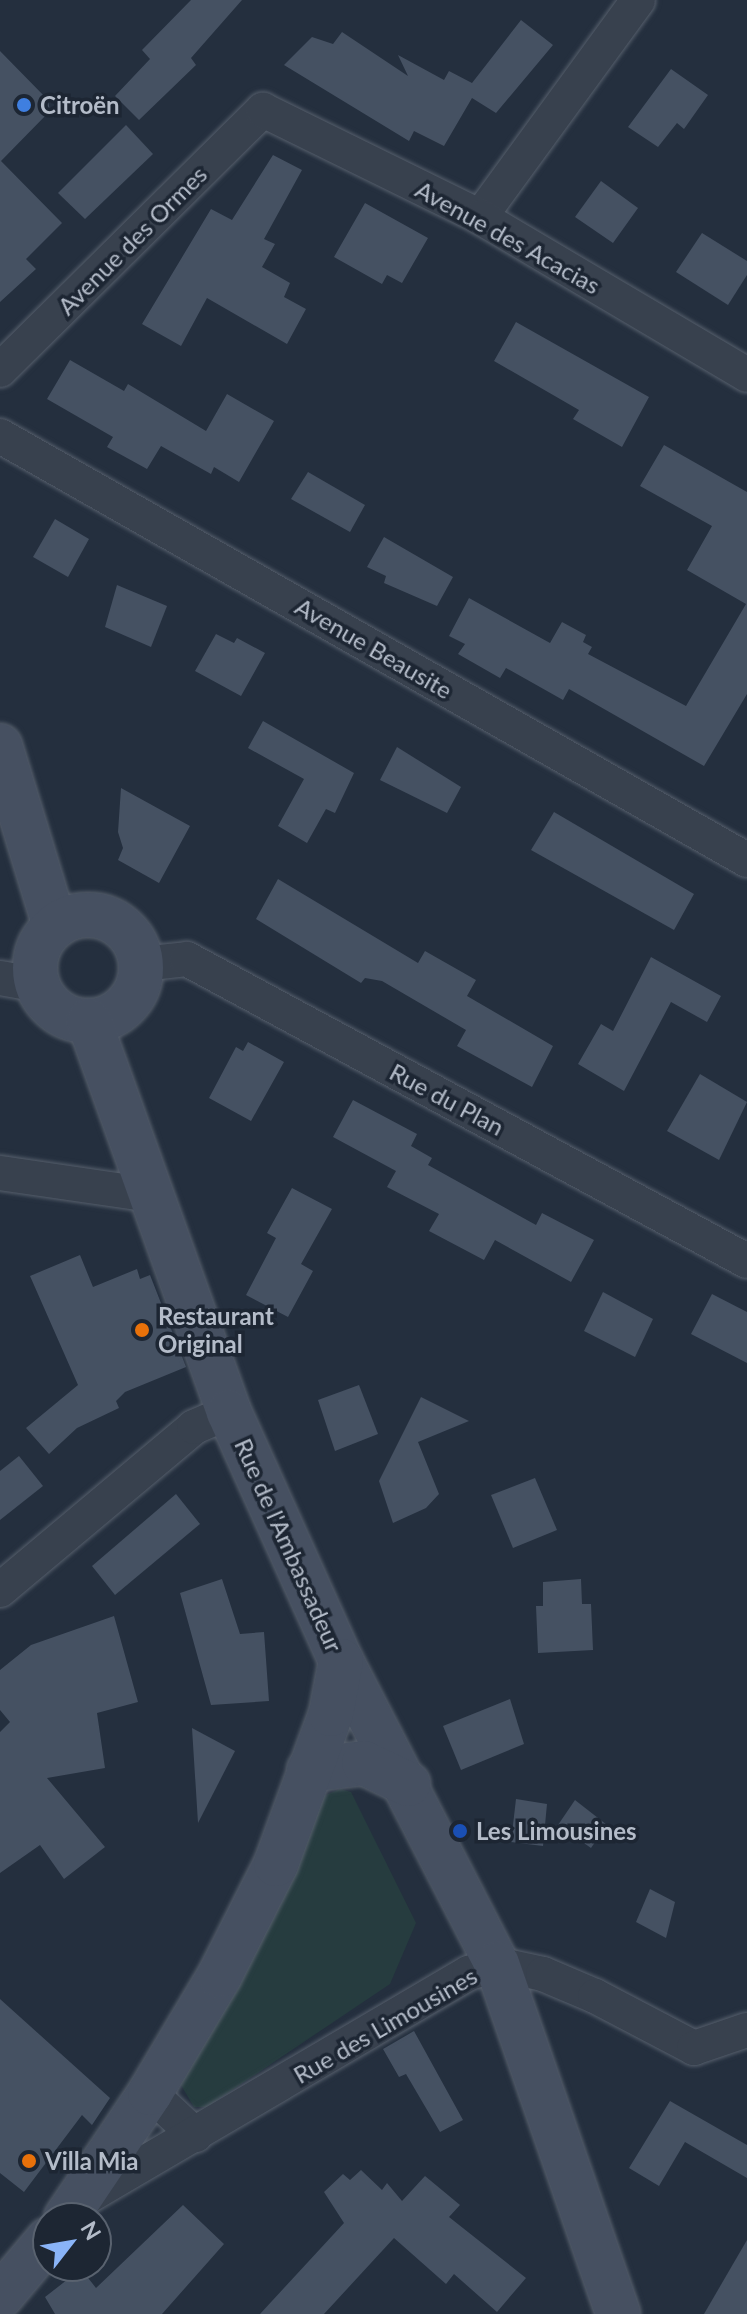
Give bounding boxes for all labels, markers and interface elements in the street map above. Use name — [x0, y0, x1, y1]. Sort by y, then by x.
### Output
place label: Citroën — [40, 91, 120, 119]
marker: Citroën — [15, 96, 33, 114]
street label: Avenue des Ormes — [52, 160, 212, 320]
street label: Avenue des Acacias — [410, 174, 606, 300]
street label: Avenue Beausite — [290, 591, 458, 705]
street label: Rue du Plan — [385, 1057, 509, 1141]
place label: Restaurant Original — [158, 1302, 274, 1358]
marker: Restaurant Original — [133, 1321, 151, 1339]
street label: Rue de l'Ambassadeur — [229, 1434, 349, 1656]
place label: Les Limousines — [476, 1817, 637, 1845]
marker: Les Limousines — [451, 1822, 469, 1840]
street label: Rue des Limousines — [288, 1961, 482, 2089]
place label: Villa Mia — [45, 2147, 138, 2175]
marker: Villa Mia — [20, 2152, 38, 2170]
north arrow — [32, 2202, 112, 2282]
text: N — [75, 2216, 107, 2245]

